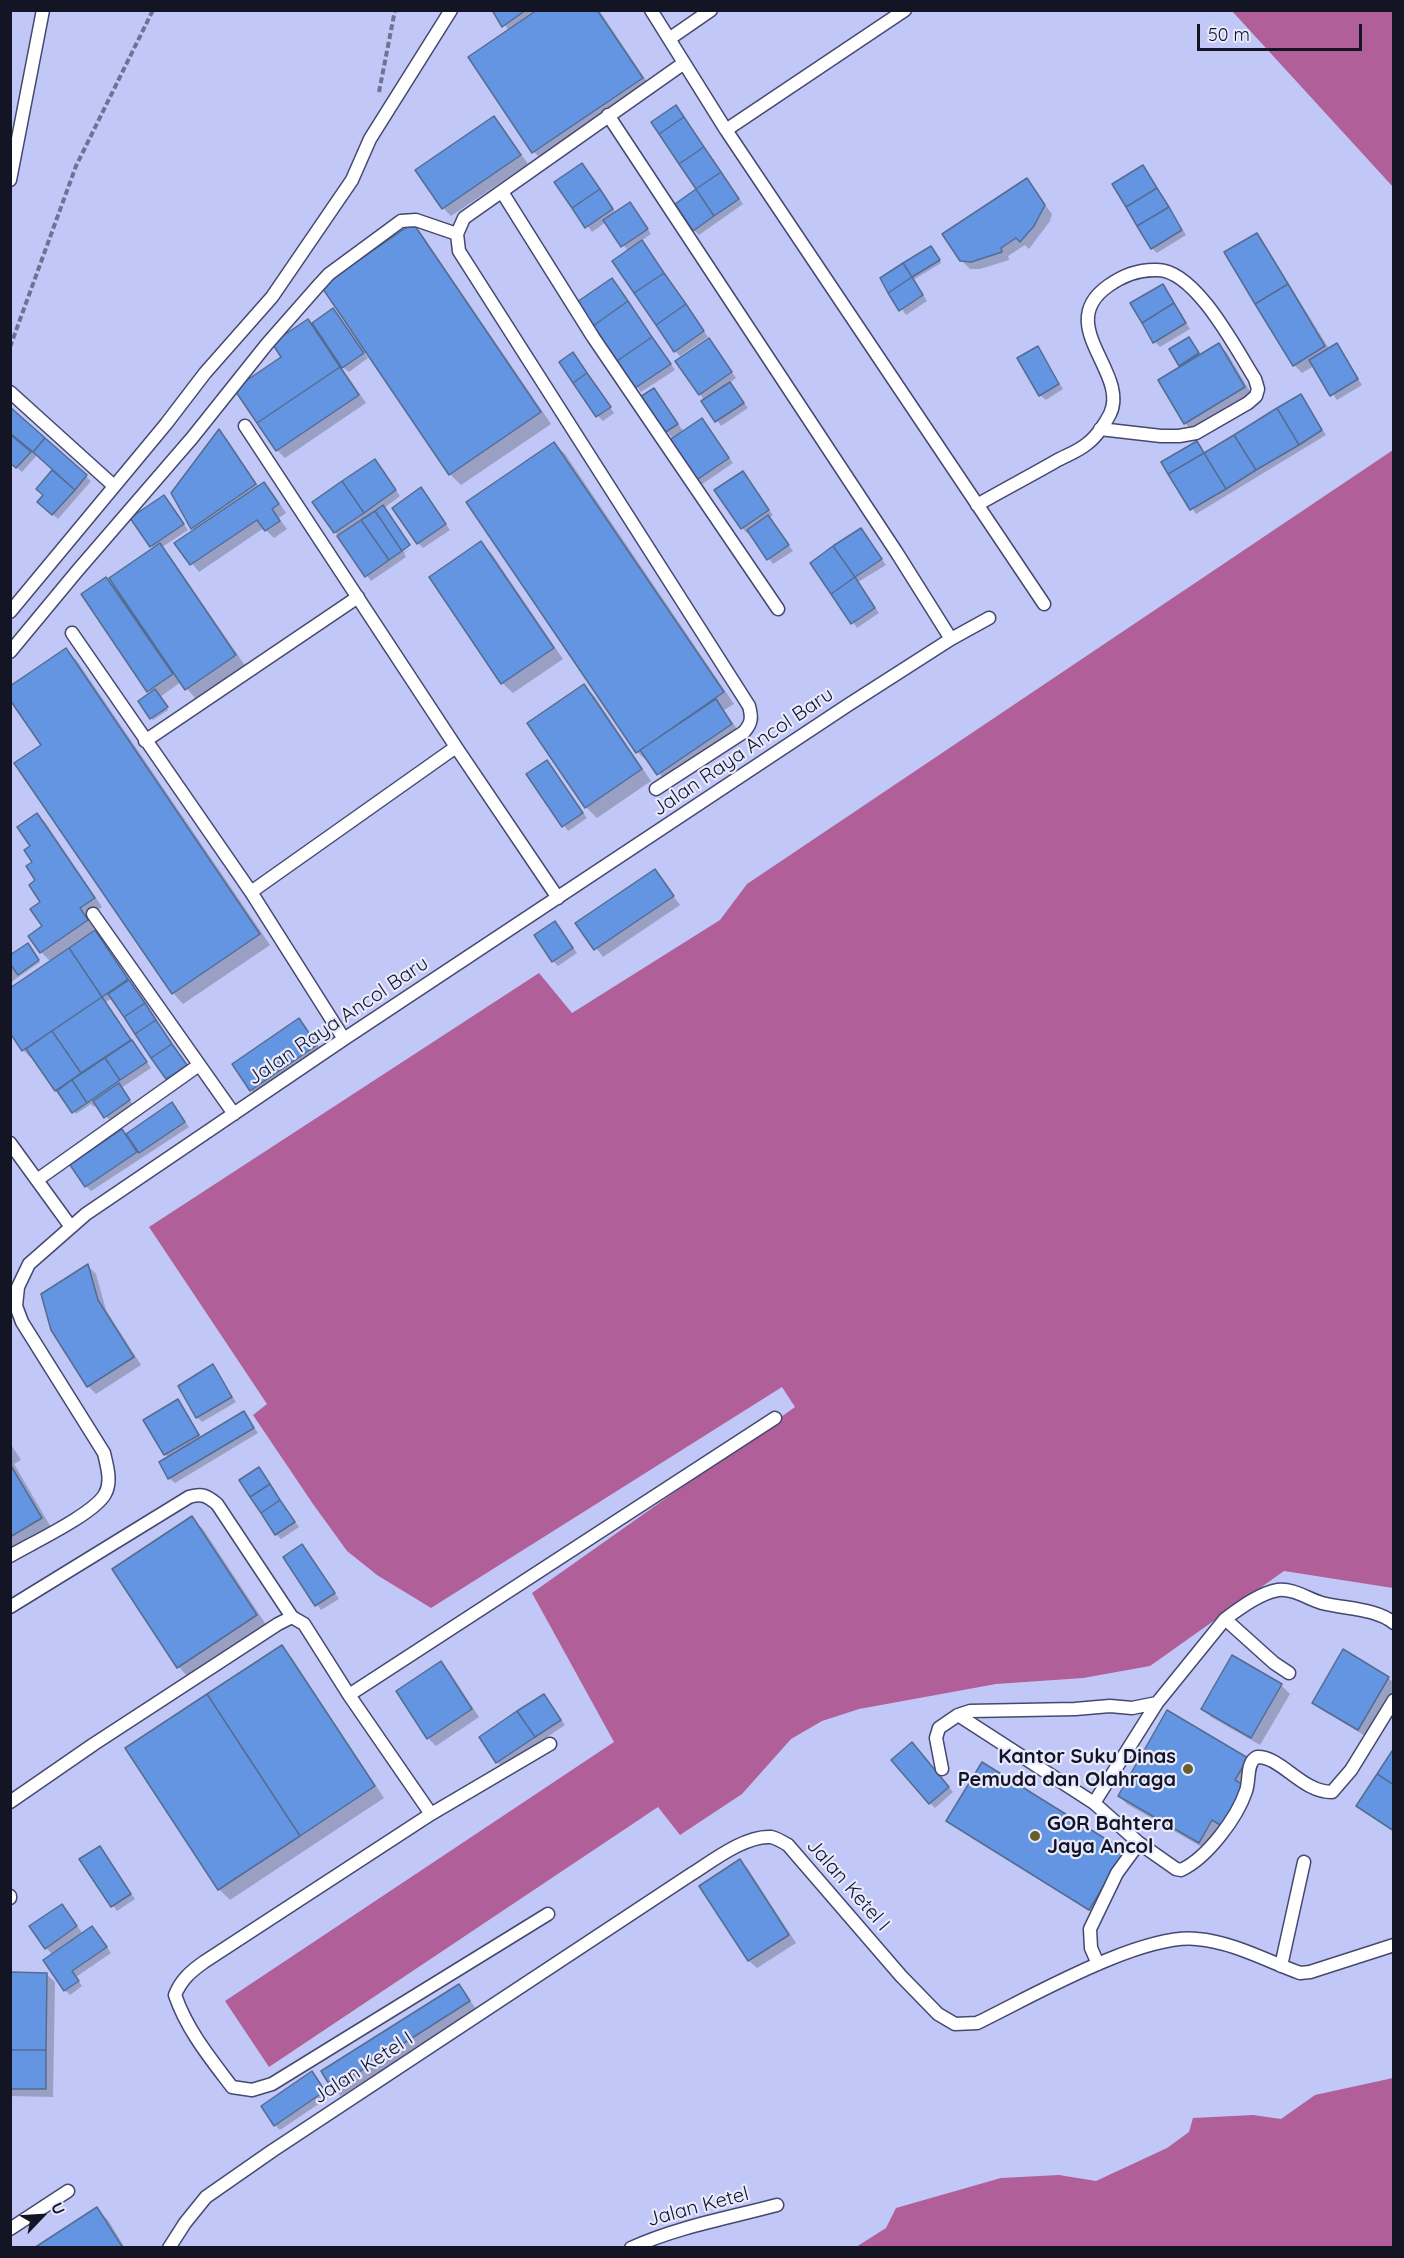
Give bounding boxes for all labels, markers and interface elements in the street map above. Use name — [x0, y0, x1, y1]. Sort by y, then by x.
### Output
scale bar — [1200, 12, 1365, 50]
text: 50 m — [1208, 23, 1250, 46]
street label: Jalan Raya Ancol Baru — [648, 682, 838, 822]
street label: Jalan Raya Ancol Baru — [243, 951, 433, 1091]
place label: Kantor Suku Dinas Pemuda dan Olahraga — [958, 1745, 1176, 1792]
marker: Kantor Suku Dinas Pemuda dan Olahraga — [1181, 1762, 1195, 1776]
place label: GOR Bahtera Jaya Ancol — [1047, 1812, 1174, 1859]
marker: GOR Bahtera Jaya Ancol — [1028, 1829, 1042, 1843]
street label: Jalan Ketel I — [801, 1834, 895, 1936]
street label: Jalan Ketel I — [308, 2027, 418, 2109]
street label: Jalan Ketel — [645, 2182, 751, 2232]
north arrow — [12, 2186, 72, 2246]
text: U — [47, 2199, 70, 2218]

